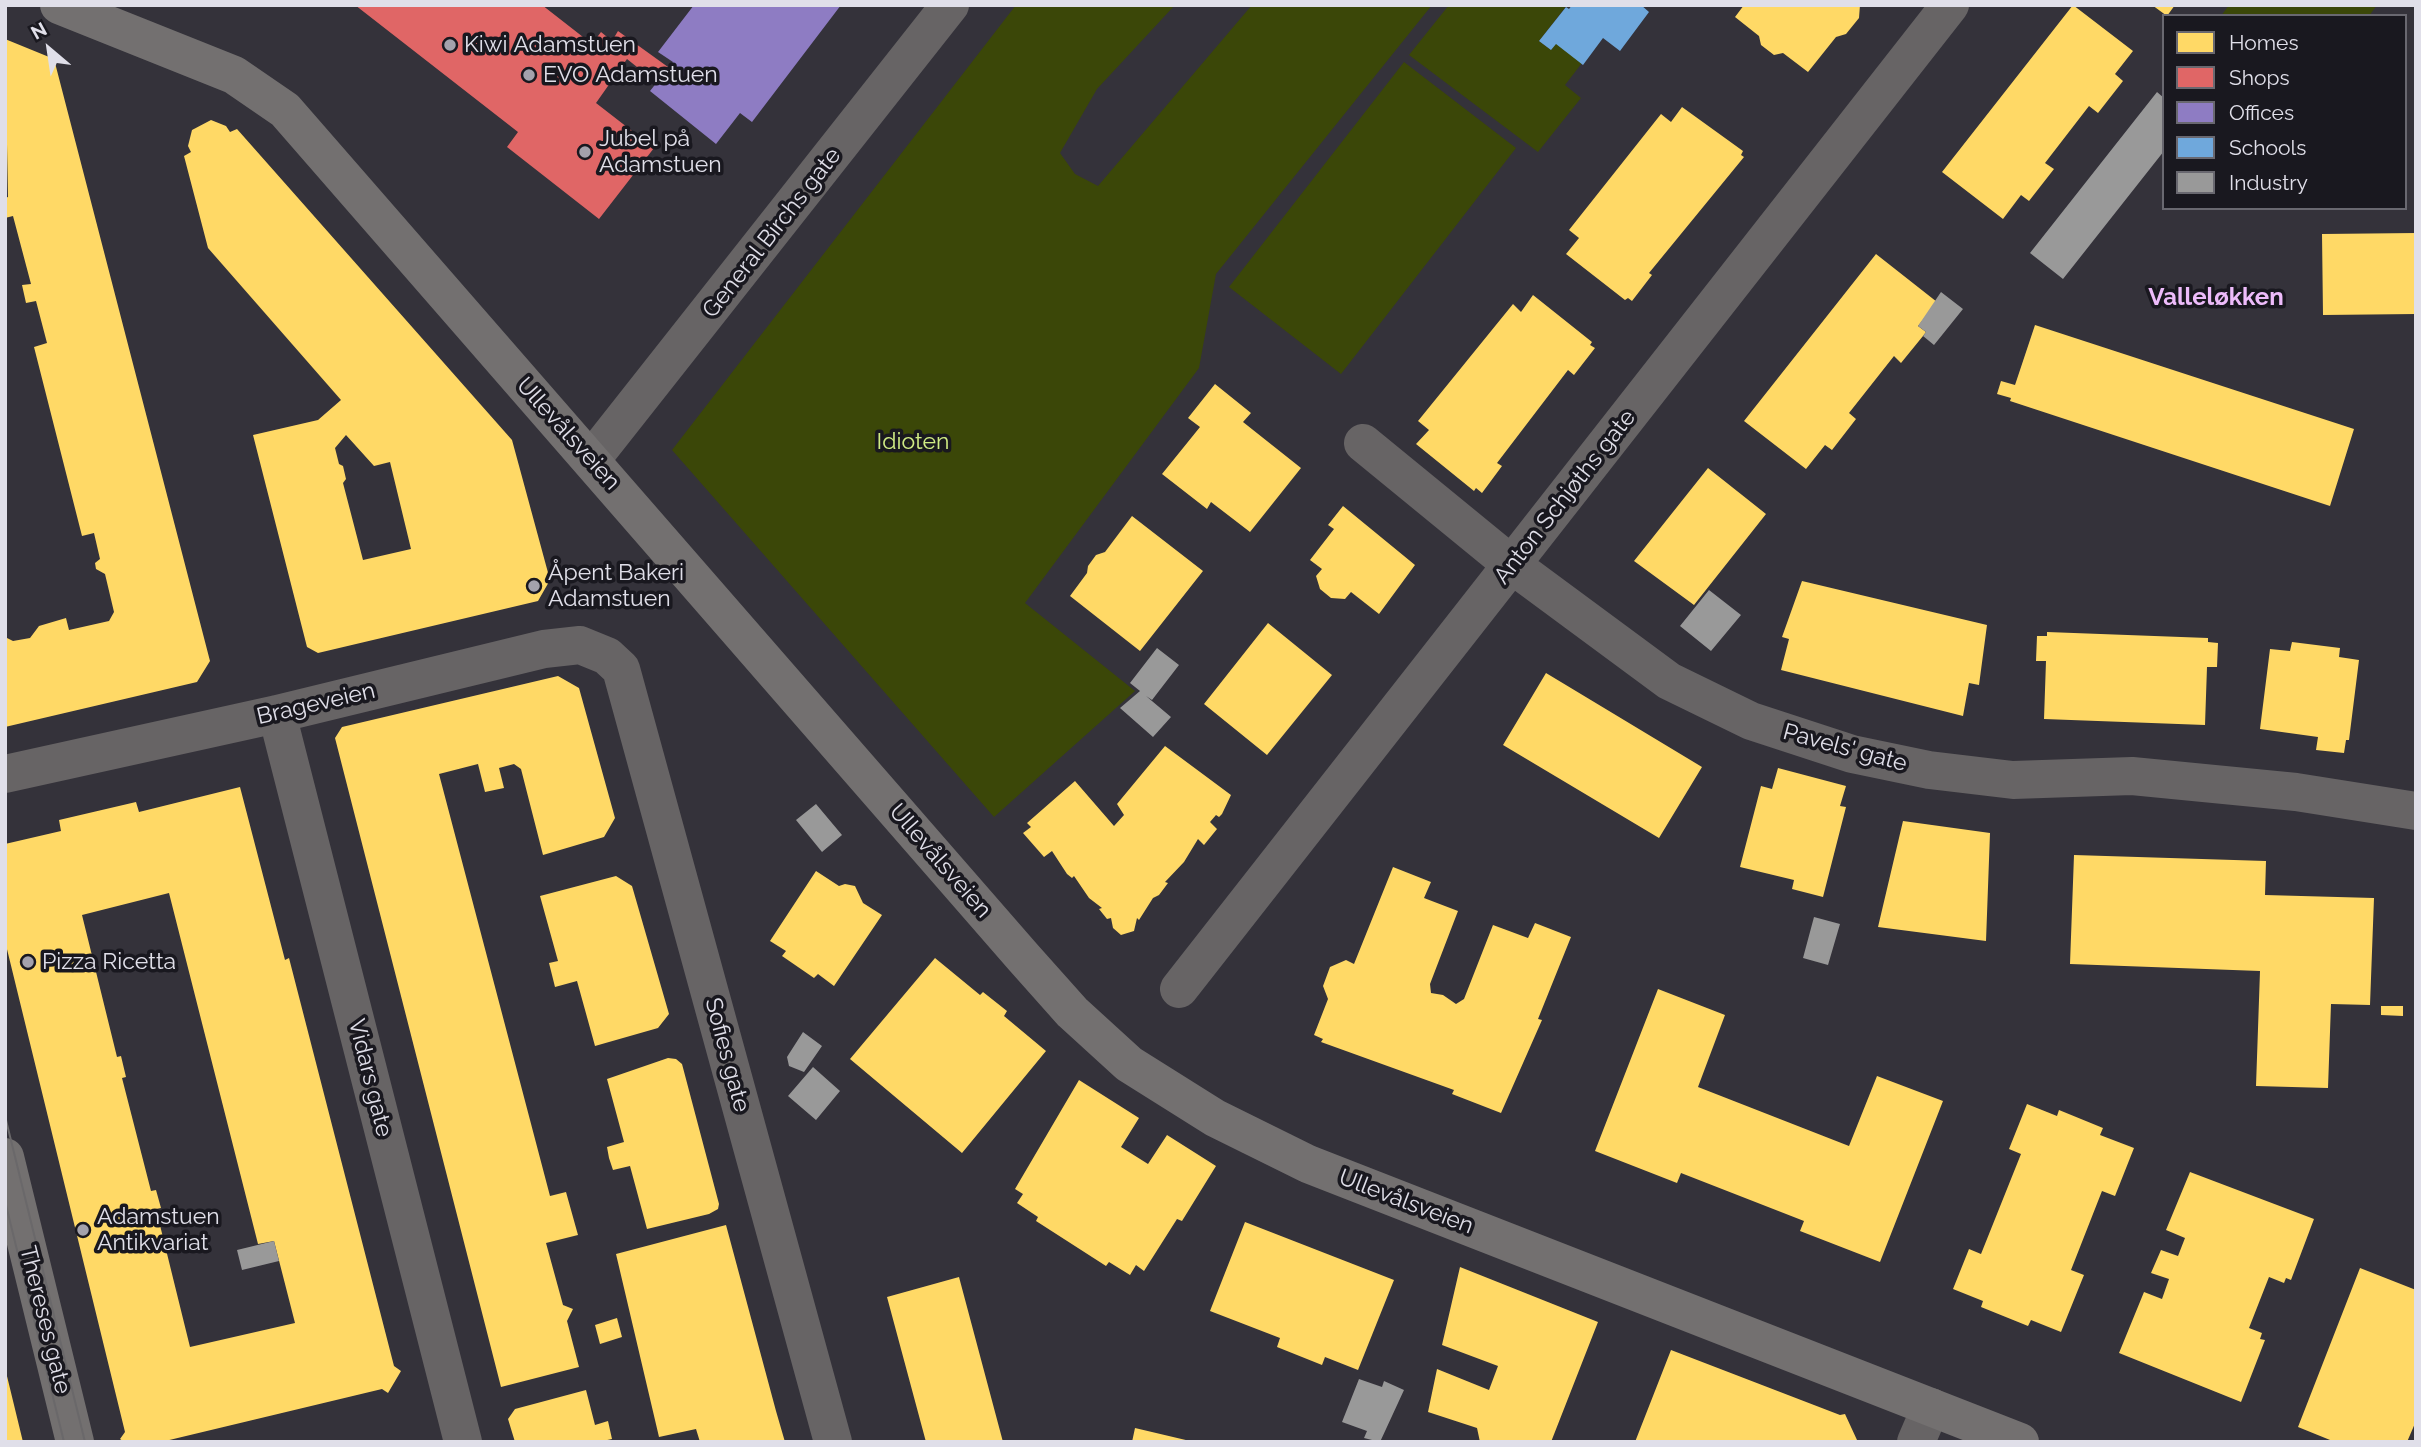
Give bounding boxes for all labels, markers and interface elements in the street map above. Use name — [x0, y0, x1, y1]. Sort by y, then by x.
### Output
north arrow — [14, 14, 84, 84]
legend — [2162, 14, 2407, 210]
text: N — [27, 17, 50, 44]
text: Homes — [2229, 30, 2299, 55]
place label: Kiwi Adamstuen — [464, 31, 636, 59]
marker: Kiwi Adamstuen — [442, 37, 458, 53]
place label: EVO Adamstuen — [543, 61, 718, 89]
text: Shops — [2229, 65, 2290, 90]
marker: EVO Adamstuen — [521, 67, 537, 83]
text: Offices — [2229, 100, 2294, 125]
place label: Jubel på Adamstuen — [599, 125, 722, 179]
text: Schools — [2229, 135, 2306, 160]
street label: General Birchs gate — [697, 142, 847, 324]
marker: Jubel på Adamstuen — [577, 144, 593, 160]
text: Industry — [2229, 170, 2308, 195]
district label: Valleløkken — [2148, 284, 2284, 312]
street label: Ullevålsveien — [510, 372, 626, 496]
street label: Anton Schjøths gate — [1488, 404, 1642, 590]
park label: Idioten — [877, 428, 949, 456]
place label: Åpent Bakeri Adamstuen — [548, 559, 684, 613]
marker: Åpent Bakeri Adamstuen — [526, 578, 542, 594]
street label: Brageveien — [254, 677, 378, 731]
street label: Pavels' gate — [1780, 718, 1910, 778]
street label: Ullevålsveien — [883, 798, 997, 924]
place label: Pizza Ricetta — [42, 948, 176, 976]
marker: Pizza Ricetta — [20, 954, 36, 970]
street label: Sofies gate — [699, 995, 755, 1115]
street label: Vidars gate — [342, 1016, 398, 1140]
street label: Ullevålsveien — [1335, 1164, 1477, 1240]
place label: Adamstuen Antikvariat — [97, 1203, 220, 1257]
marker: Adamstuen Antikvariat — [75, 1222, 91, 1238]
street label: Thereses gate — [13, 1243, 77, 1397]

